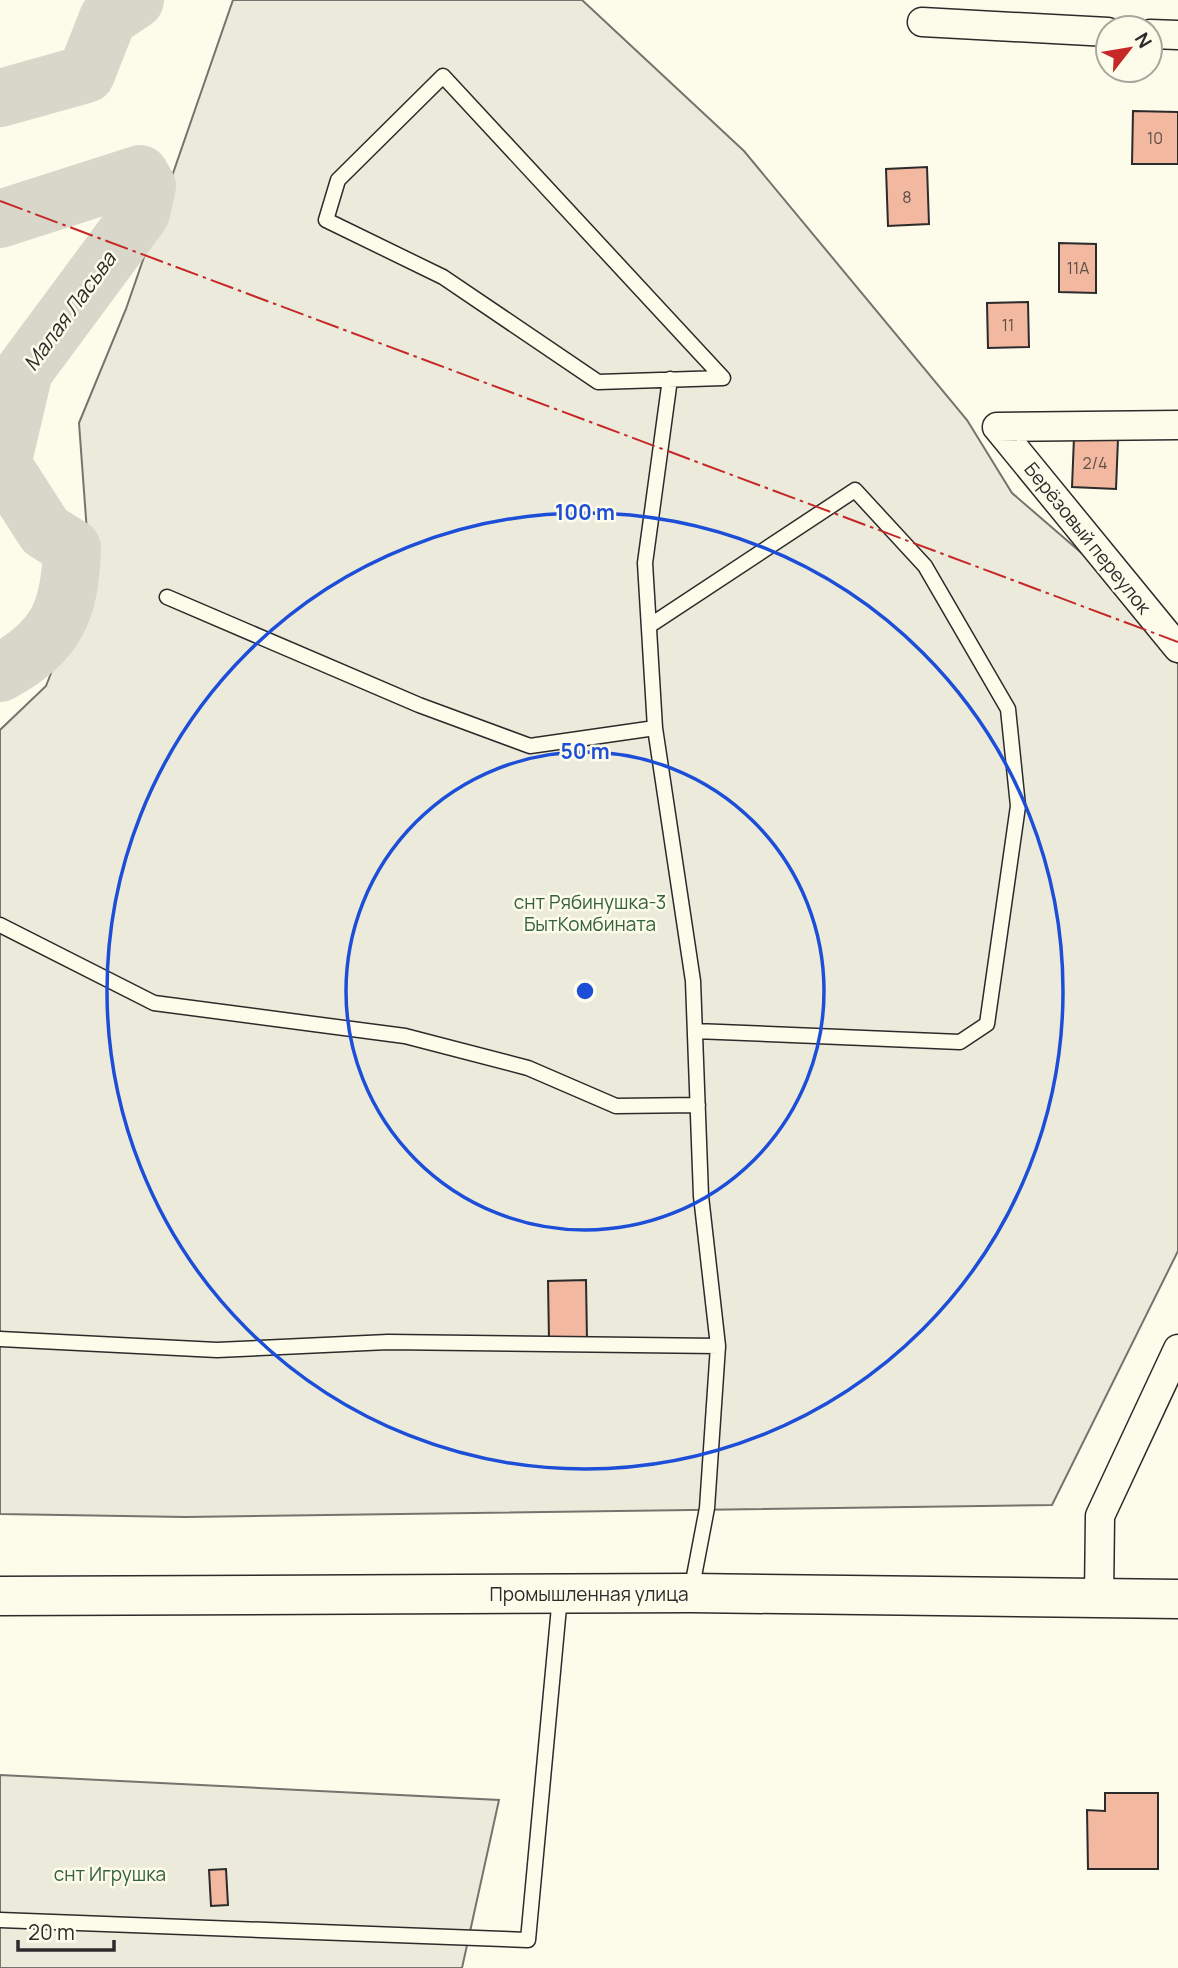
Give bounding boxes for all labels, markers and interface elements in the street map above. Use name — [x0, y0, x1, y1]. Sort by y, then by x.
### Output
north arrow — [1094, 14, 1164, 84]
text: N — [1129, 28, 1158, 53]
house number: 10 — [1147, 127, 1163, 149]
house number: 8 — [902, 186, 912, 208]
water label: Малая Ласьва — [16, 245, 122, 376]
house number: 11А — [1067, 257, 1089, 279]
house number: 11 — [1002, 314, 1014, 336]
house number: 2/4 — [1083, 452, 1107, 474]
street label: Берёзовый переулок — [1019, 457, 1158, 620]
text: 100 m — [555, 498, 615, 526]
text: 50 m — [560, 737, 610, 765]
park label: снт Рябинушка-3 БытКомбината — [514, 889, 666, 937]
centre of rings — [573, 979, 597, 1003]
street label: Промышленная улица — [490, 1581, 688, 1607]
park label: снт Игрушка — [54, 1861, 166, 1887]
scale bar — [18, 1909, 114, 1953]
text: 20 m — [28, 1918, 75, 1946]

